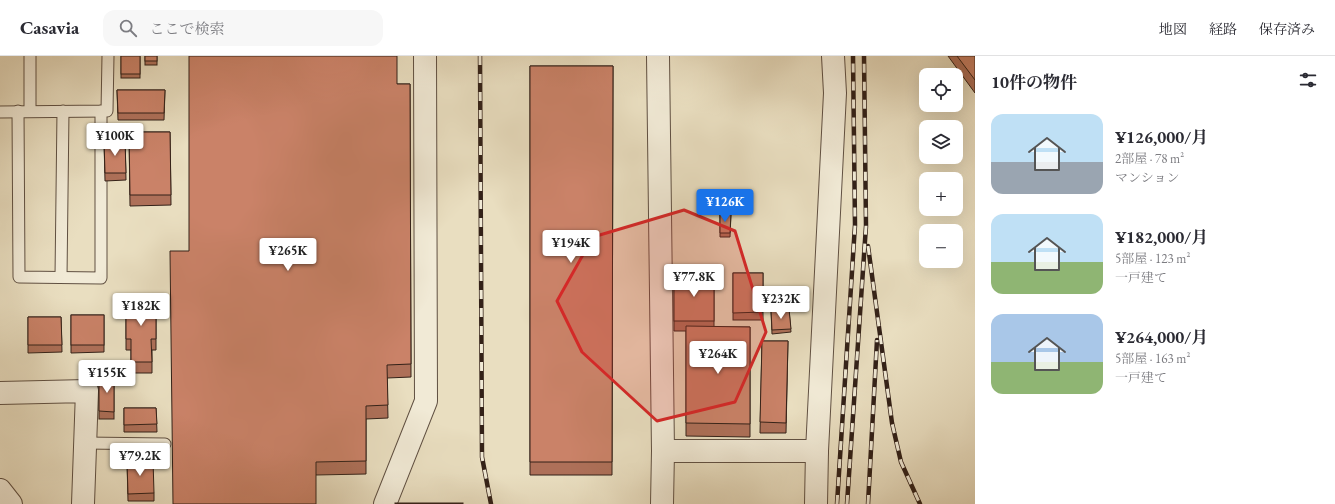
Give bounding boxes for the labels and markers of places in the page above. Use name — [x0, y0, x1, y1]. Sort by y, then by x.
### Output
pin: ¥100K — [87, 123, 143, 157]
pin: ¥126K — [697, 189, 753, 223]
pin: ¥194K — [543, 230, 599, 264]
pin: ¥265K — [260, 238, 316, 272]
pin: ¥77.8K — [661, 264, 727, 298]
pin: ¥232K — [753, 286, 809, 320]
pin: ¥182K — [113, 293, 169, 327]
pin: ¥264K — [690, 341, 746, 375]
pin: ¥155K — [79, 360, 135, 394]
pin: ¥79.2K — [107, 443, 173, 477]

